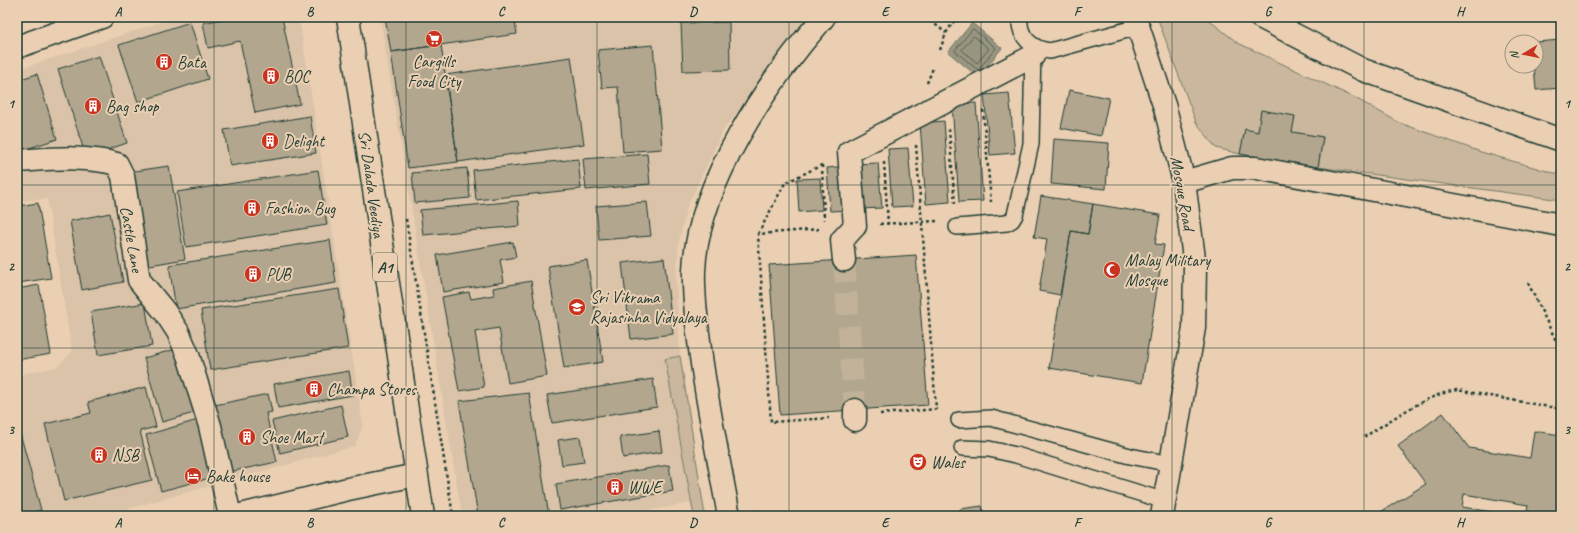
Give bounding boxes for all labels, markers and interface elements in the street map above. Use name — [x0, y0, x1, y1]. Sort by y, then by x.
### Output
text: A — [115, 4, 123, 20]
text: B — [307, 4, 315, 20]
text: C — [498, 4, 506, 20]
text: D — [689, 4, 698, 20]
text: E — [882, 4, 891, 20]
text: F — [1074, 4, 1083, 20]
text: G — [1265, 4, 1273, 20]
text: H — [1456, 4, 1466, 20]
supermarket icon: Cargills Food City — [424, 29, 444, 49]
north arrow — [1504, 34, 1544, 74]
text: N — [1506, 49, 1522, 60]
place label: Cargills Food City — [408, 51, 462, 92]
building icon: Bata — [154, 52, 174, 72]
place label: Bata — [177, 52, 207, 73]
building icon: BOC — [261, 66, 281, 86]
place label: BOC — [284, 66, 312, 87]
text: 1 — [8, 96, 16, 112]
building icon: Bag shop — [83, 96, 103, 116]
place label: Bag shop — [106, 96, 160, 117]
text: 1 — [1564, 96, 1572, 112]
street label: Sri Dalada Veediya — [354, 129, 390, 240]
building icon: Delight — [260, 131, 280, 151]
place label: Delight — [283, 131, 326, 152]
street label: Mosque Road — [1166, 154, 1200, 234]
building icon: Fashion Bug — [242, 198, 262, 218]
place label: Fashion Bug — [265, 198, 336, 219]
street label: Castle Lane — [115, 204, 148, 275]
place label: Malay Military Mosque — [1125, 250, 1211, 291]
road number: A1 — [373, 253, 397, 281]
text: 2 — [8, 259, 15, 275]
text: 2 — [1564, 259, 1571, 275]
mosque icon: Malay Military Mosque — [1102, 260, 1122, 280]
building icon: PUB — [243, 264, 263, 284]
place label: PUB — [266, 264, 292, 285]
place label: Sri Vikrama Rajasinha Vidyalaya — [590, 287, 708, 328]
school or university icon: Sri Vikrama Rajasinha Vidyalaya — [567, 297, 587, 317]
building icon: Champa Stores — [304, 379, 324, 399]
place label: Champa Stores — [327, 379, 418, 400]
text: 3 — [8, 422, 15, 438]
text: 3 — [1564, 422, 1571, 438]
building icon: Shoe Mart — [237, 427, 257, 447]
place label: Shoe Mart — [260, 427, 325, 448]
building icon: NSB — [89, 445, 109, 465]
place label: NSB — [112, 445, 140, 466]
theatre icon: Wales — [908, 452, 928, 472]
place label: Wales — [931, 452, 966, 473]
hotel icon: Bake house — [183, 466, 203, 486]
place label: Bake house — [206, 466, 271, 487]
building icon: WWE — [605, 477, 625, 497]
place label: WWE — [628, 477, 663, 498]
text: A — [115, 515, 123, 531]
text: B — [307, 515, 315, 531]
text: C — [498, 515, 506, 531]
text: D — [689, 515, 698, 531]
text: E — [882, 515, 891, 531]
text: F — [1074, 515, 1083, 531]
text: G — [1265, 515, 1273, 531]
text: H — [1456, 515, 1466, 531]

